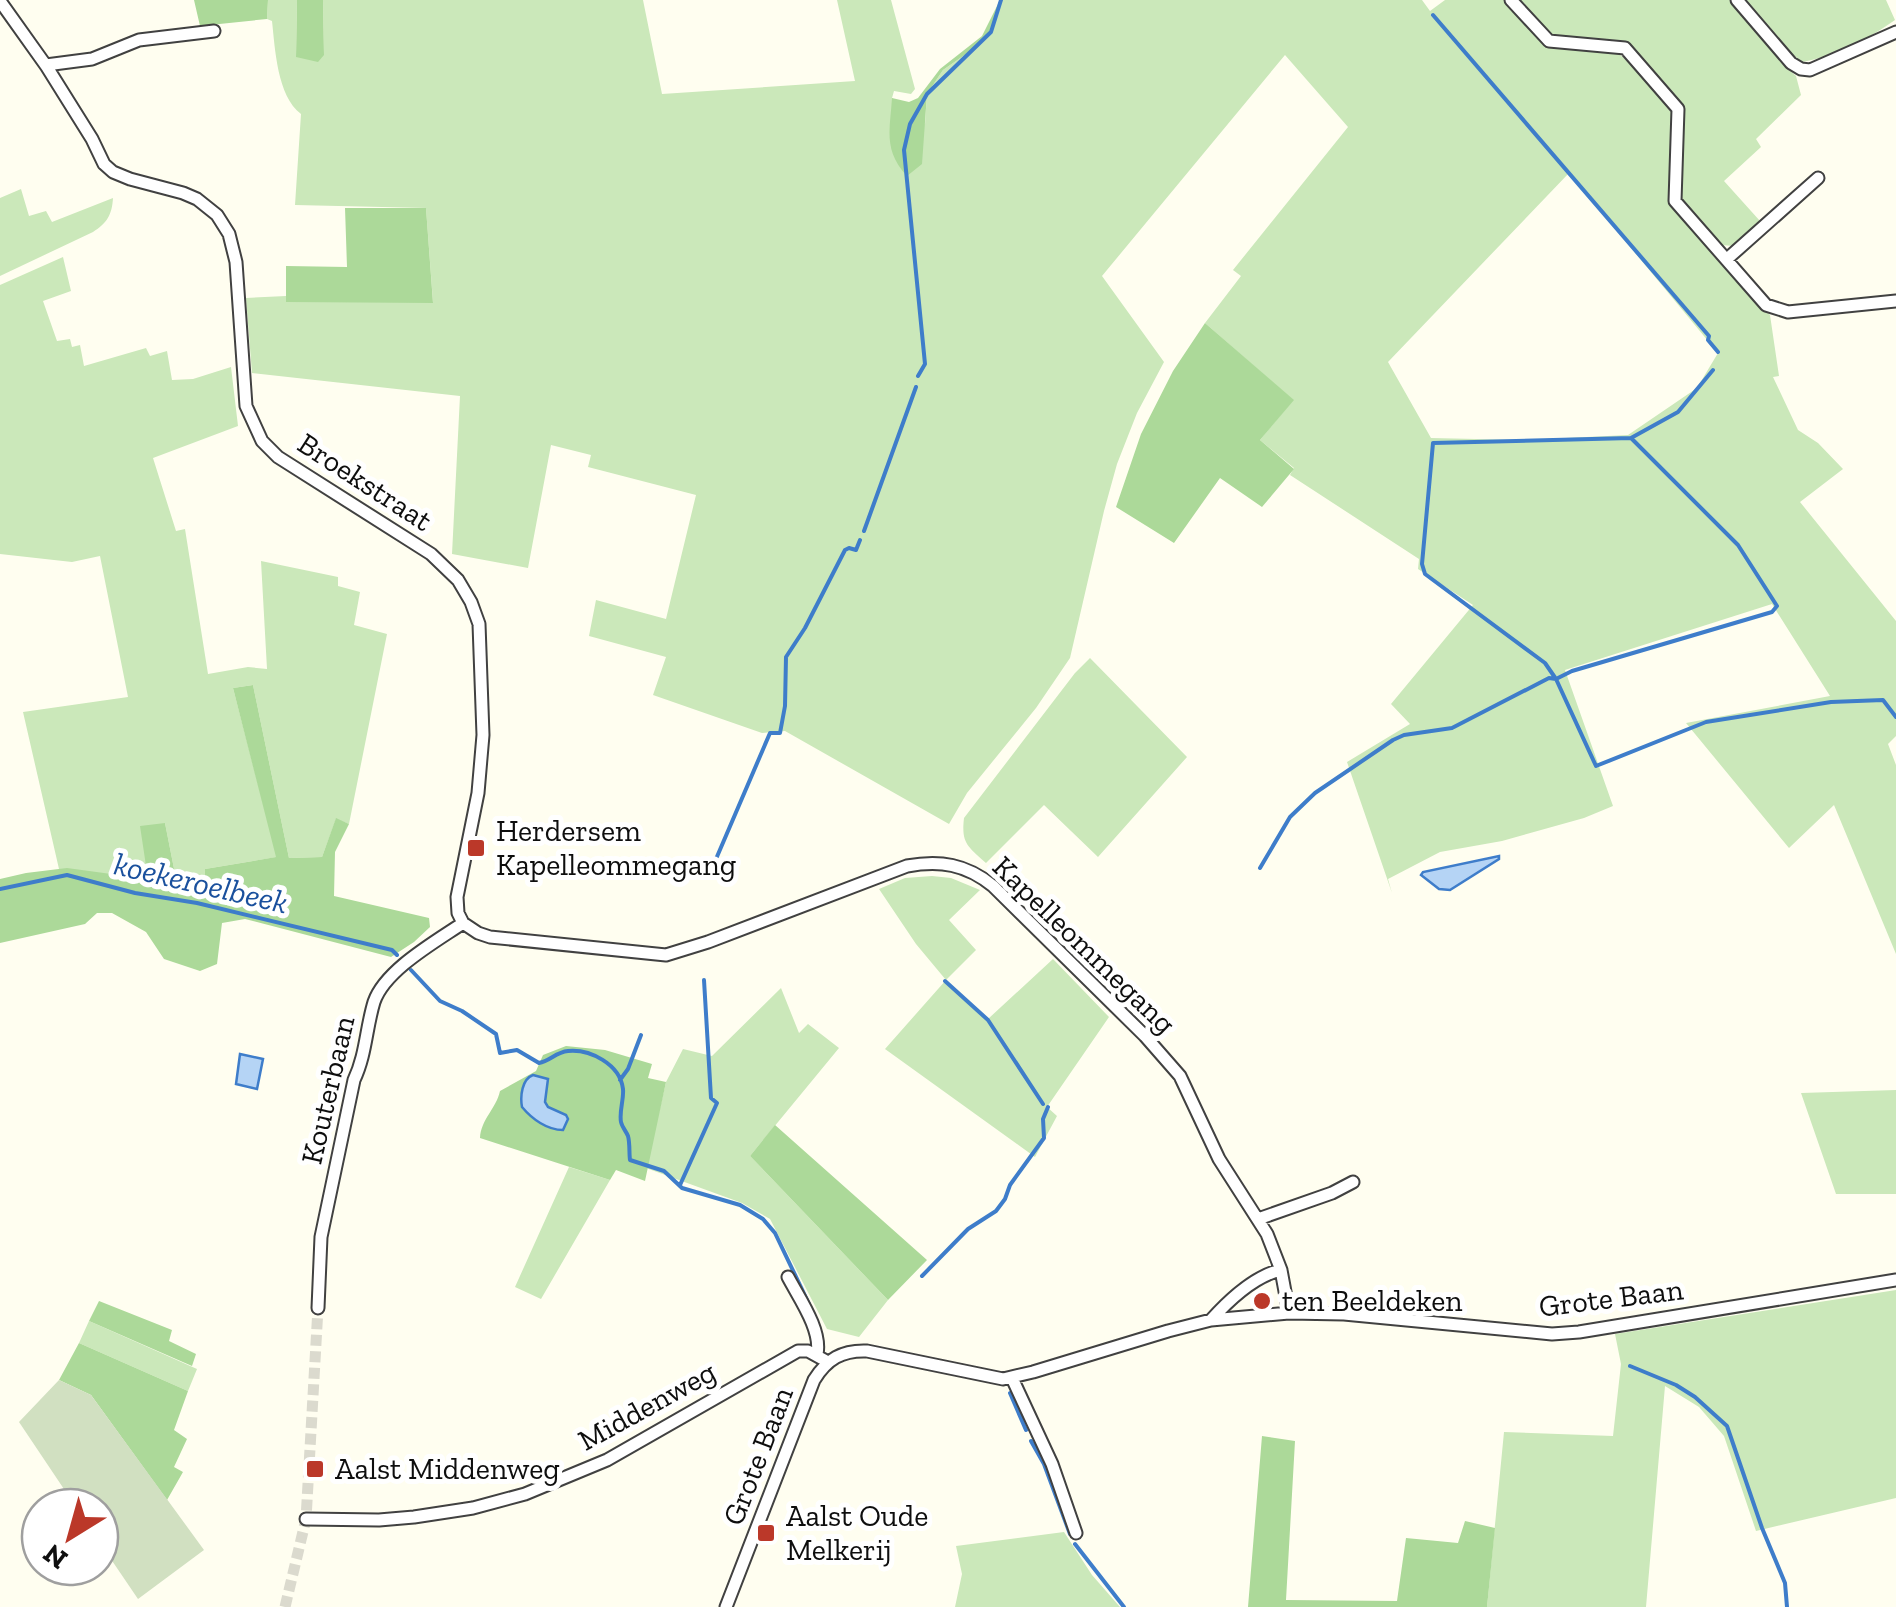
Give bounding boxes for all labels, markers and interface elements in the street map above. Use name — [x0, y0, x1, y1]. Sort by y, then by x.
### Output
street label: Broekstraat — [291, 425, 439, 539]
place label: Herdersem Kapelleommegang — [496, 813, 736, 883]
marker: Herdersem Kapelleommegang — [465, 837, 487, 859]
water label: koekeroelbeek — [110, 845, 292, 921]
street label: Kapelleommegang — [985, 849, 1183, 1041]
street label: Kouterbaan — [293, 1012, 363, 1168]
street label: Grote Baan — [1537, 1271, 1685, 1325]
place label: ten Beeldeken — [1282, 1283, 1462, 1319]
marker: ten Beeldeken — [1251, 1290, 1273, 1312]
street label: Middenweg — [572, 1353, 722, 1459]
street label: Grote Baan — [715, 1382, 801, 1530]
place label: Aalst Middenweg — [335, 1451, 560, 1487]
marker: Aalst Middenweg — [304, 1458, 326, 1480]
north arrow — [20, 1487, 120, 1587]
place label: Aalst Oude Melkerij — [786, 1498, 928, 1568]
marker: Aalst Oude Melkerij — [755, 1522, 777, 1544]
text: N — [37, 1537, 74, 1576]

